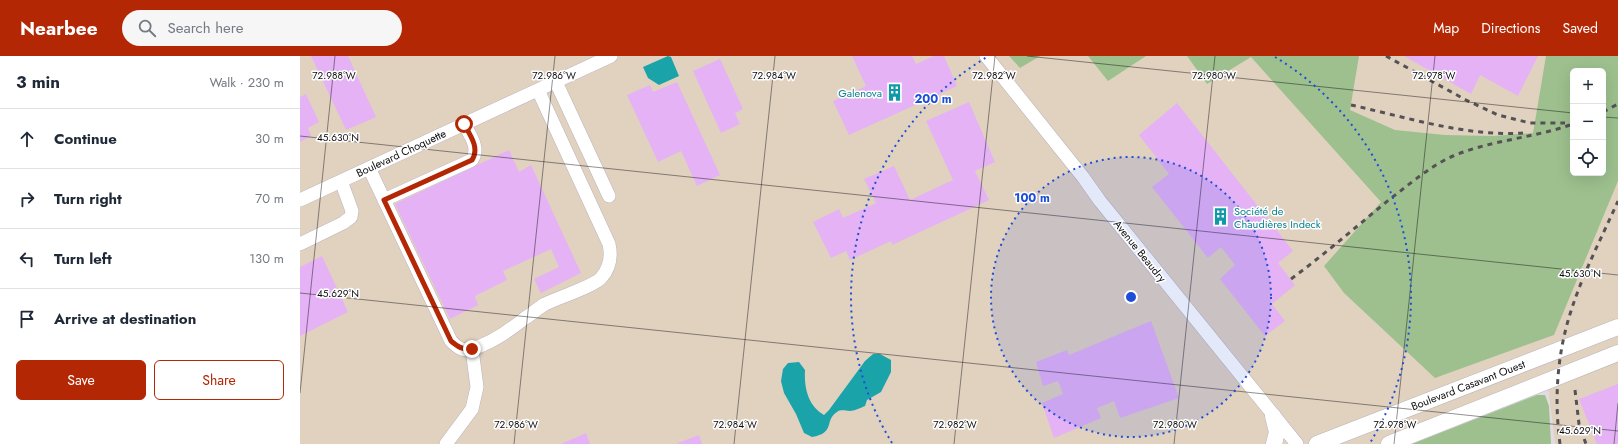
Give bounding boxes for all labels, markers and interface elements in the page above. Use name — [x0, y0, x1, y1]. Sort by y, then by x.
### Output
search box — [122, 10, 402, 46]
text: Nearbee — [20, 15, 98, 42]
icon: search — [136, 17, 158, 39]
text: Search here — [168, 17, 243, 39]
text: Map — [1433, 18, 1459, 38]
text: Directions — [1481, 18, 1541, 38]
text: Saved — [1563, 18, 1598, 38]
text: 72.988°W — [312, 68, 356, 83]
text: 72.986°W — [532, 68, 576, 83]
text: 72.984°W — [752, 68, 796, 83]
text: 72.982°W — [972, 68, 1016, 83]
text: 72.980°W — [1192, 68, 1236, 83]
text: 72.978°W — [1413, 68, 1455, 83]
map controls — [1570, 68, 1606, 176]
button: + — [1570, 68, 1606, 104]
text: 3 min — [16, 70, 60, 94]
text: Walk · 230 m — [209, 73, 284, 92]
building icon: Galenova — [885, 83, 905, 103]
place label: Galenova — [838, 85, 882, 101]
text: 200 m — [914, 90, 952, 108]
button: − — [1570, 104, 1606, 140]
route start — [455, 115, 473, 133]
street label: Boulevard Choquette — [353, 125, 449, 181]
icon: ahead — [16, 128, 38, 150]
text: Continue — [54, 128, 117, 150]
text: 30 m — [255, 129, 284, 148]
text: 45.630°N — [317, 130, 359, 145]
button: locate — [1570, 140, 1606, 176]
icon: right — [16, 188, 38, 210]
text: Turn right — [54, 188, 122, 210]
text: 70 m — [255, 189, 284, 208]
text: 100 m — [1014, 189, 1050, 207]
place label: Société de Chaudières Indeck — [1234, 203, 1321, 232]
building icon: Société de Chaudières Indeck — [1211, 207, 1231, 227]
street label: Avenue Beaudry — [1110, 217, 1170, 286]
icon: left — [16, 248, 38, 270]
text: Turn left — [54, 248, 112, 270]
text: 130 m — [249, 249, 284, 268]
text: 45.630°N — [1559, 266, 1601, 281]
text: 45.629°N — [317, 286, 359, 301]
centre of rings — [1124, 290, 1138, 304]
icon: arrive — [16, 308, 38, 330]
text: Arrive at destination — [54, 308, 196, 330]
route end — [463, 340, 481, 358]
street label: Boulevard Casavant Ouest — [1409, 356, 1528, 414]
button: Save — [16, 360, 146, 400]
button: Share — [154, 360, 284, 400]
text: 72.986°W — [494, 417, 538, 432]
text: 72.984°W — [713, 417, 757, 432]
text: 72.982°W — [933, 417, 977, 432]
text: 72.980°W — [1153, 417, 1197, 432]
text: 72.978°W — [1374, 417, 1416, 432]
text: 45.629°N — [1559, 423, 1601, 438]

